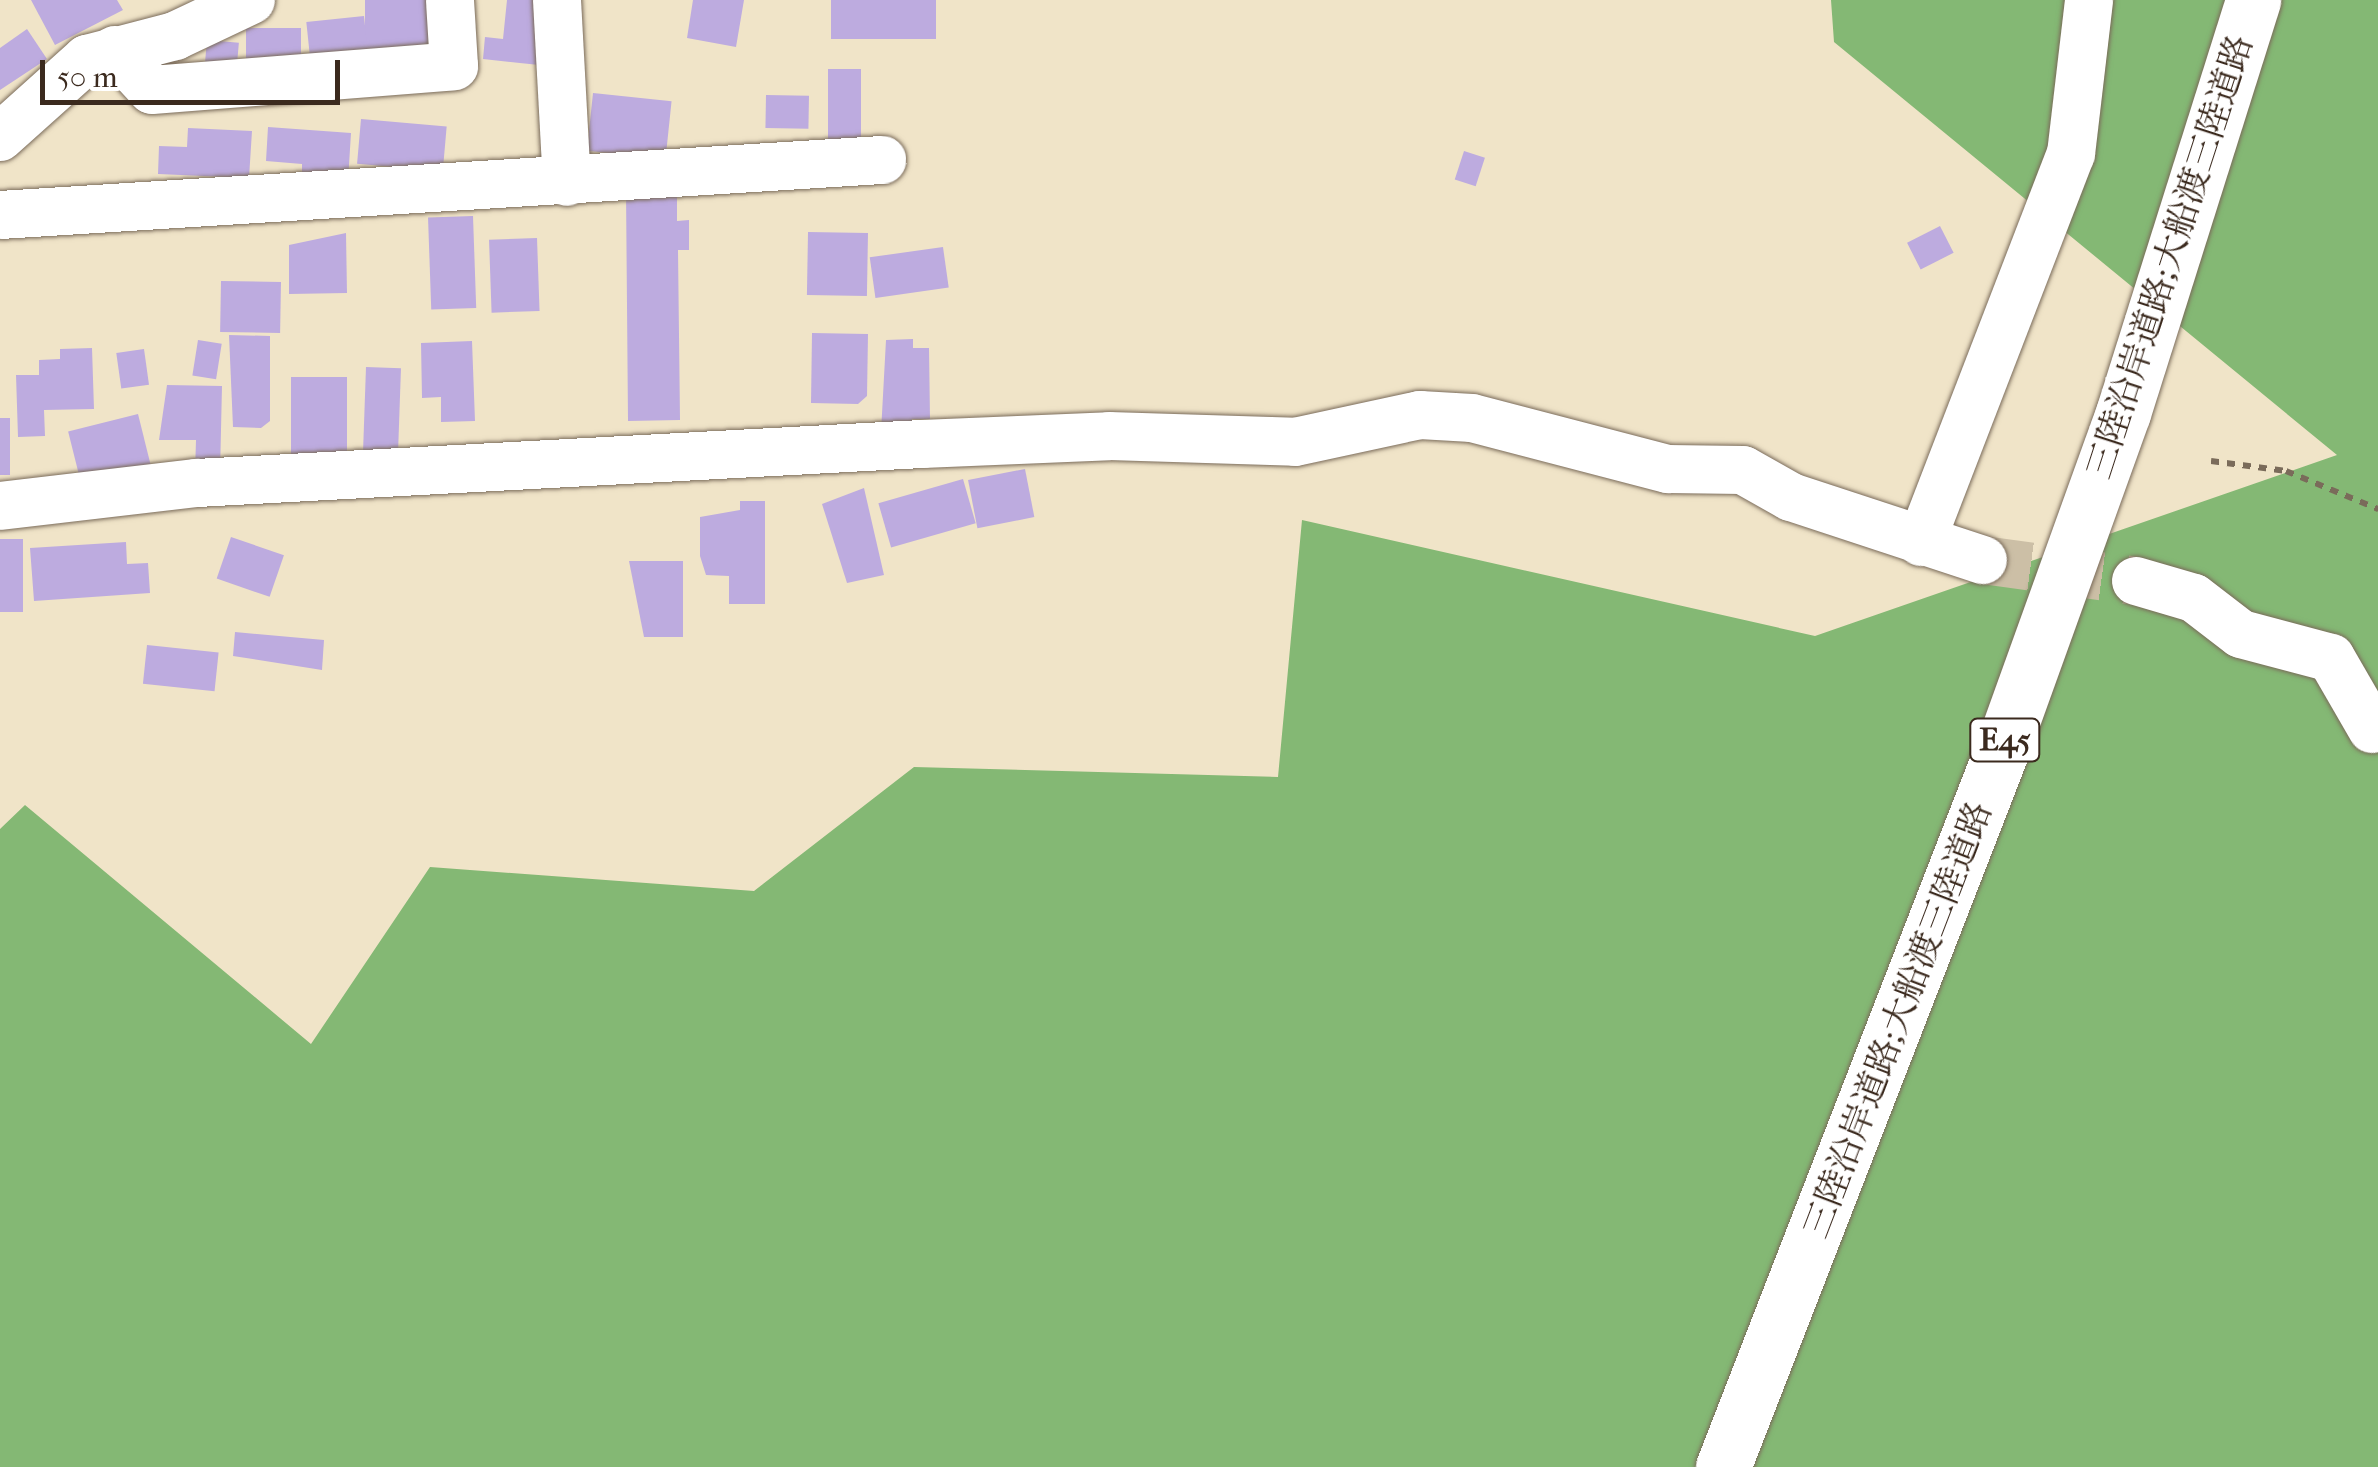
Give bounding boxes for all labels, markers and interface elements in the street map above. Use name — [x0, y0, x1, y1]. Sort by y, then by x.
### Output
street label: 三陸沿岸道路;大船渡三陸道路 — [2078, 30, 2262, 484]
scale bar — [45, 40, 345, 102]
text: 50 m — [57, 60, 118, 95]
road number: E45 — [1968, 713, 2042, 767]
street label: 三陸沿岸道路;大船渡三陸道路 — [1795, 796, 2001, 1244]

